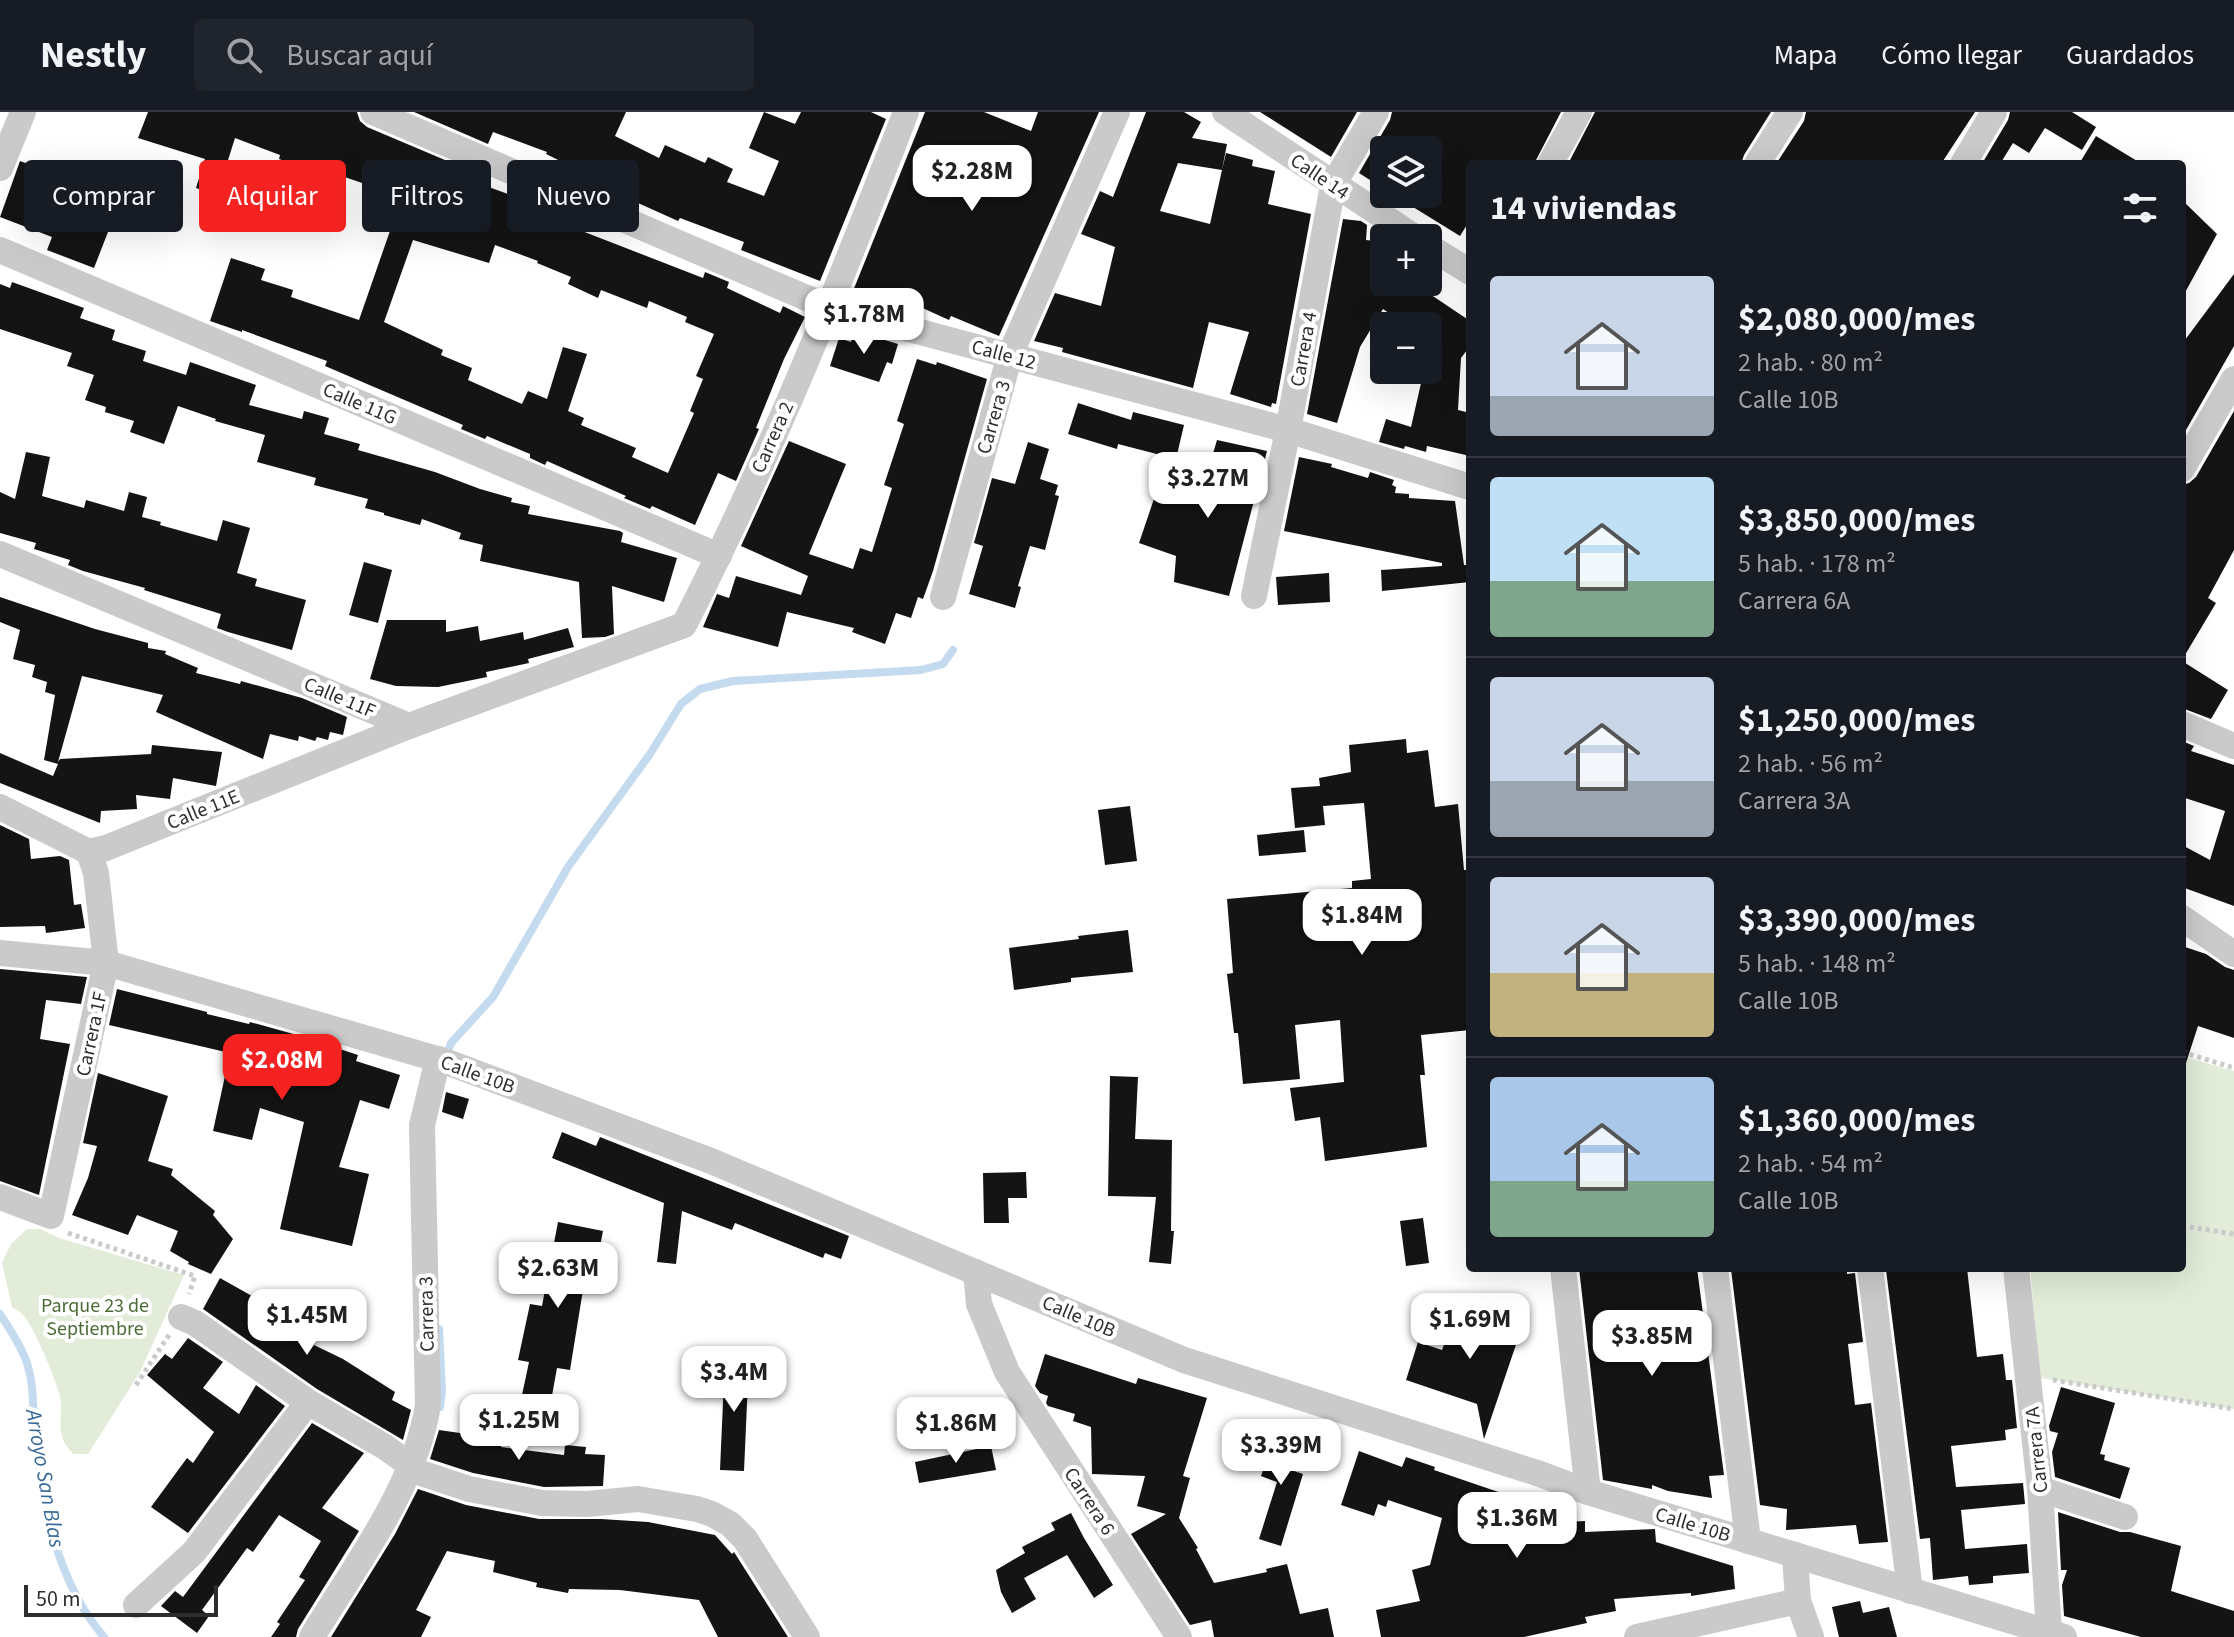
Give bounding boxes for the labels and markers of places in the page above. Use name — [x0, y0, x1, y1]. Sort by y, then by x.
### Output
pin: $2.28M — [907, 145, 1037, 213]
pin: $1.78M — [799, 288, 929, 356]
pin: $3.27M — [1143, 452, 1273, 520]
pin: $1.84M — [1297, 889, 1427, 957]
pin: $2.08M — [217, 1034, 347, 1102]
pin: $2.63M — [493, 1242, 623, 1310]
pin: $1.45M — [242, 1289, 372, 1357]
pin: $1.69M — [1405, 1293, 1535, 1361]
pin: $3.85M — [1587, 1310, 1717, 1378]
pin: $3.4M — [678, 1346, 790, 1414]
pin: $1.25M — [454, 1394, 584, 1462]
pin: $1.86M — [891, 1397, 1021, 1465]
pin: $3.39M — [1216, 1419, 1346, 1487]
pin: $1.36M — [1452, 1492, 1582, 1560]

